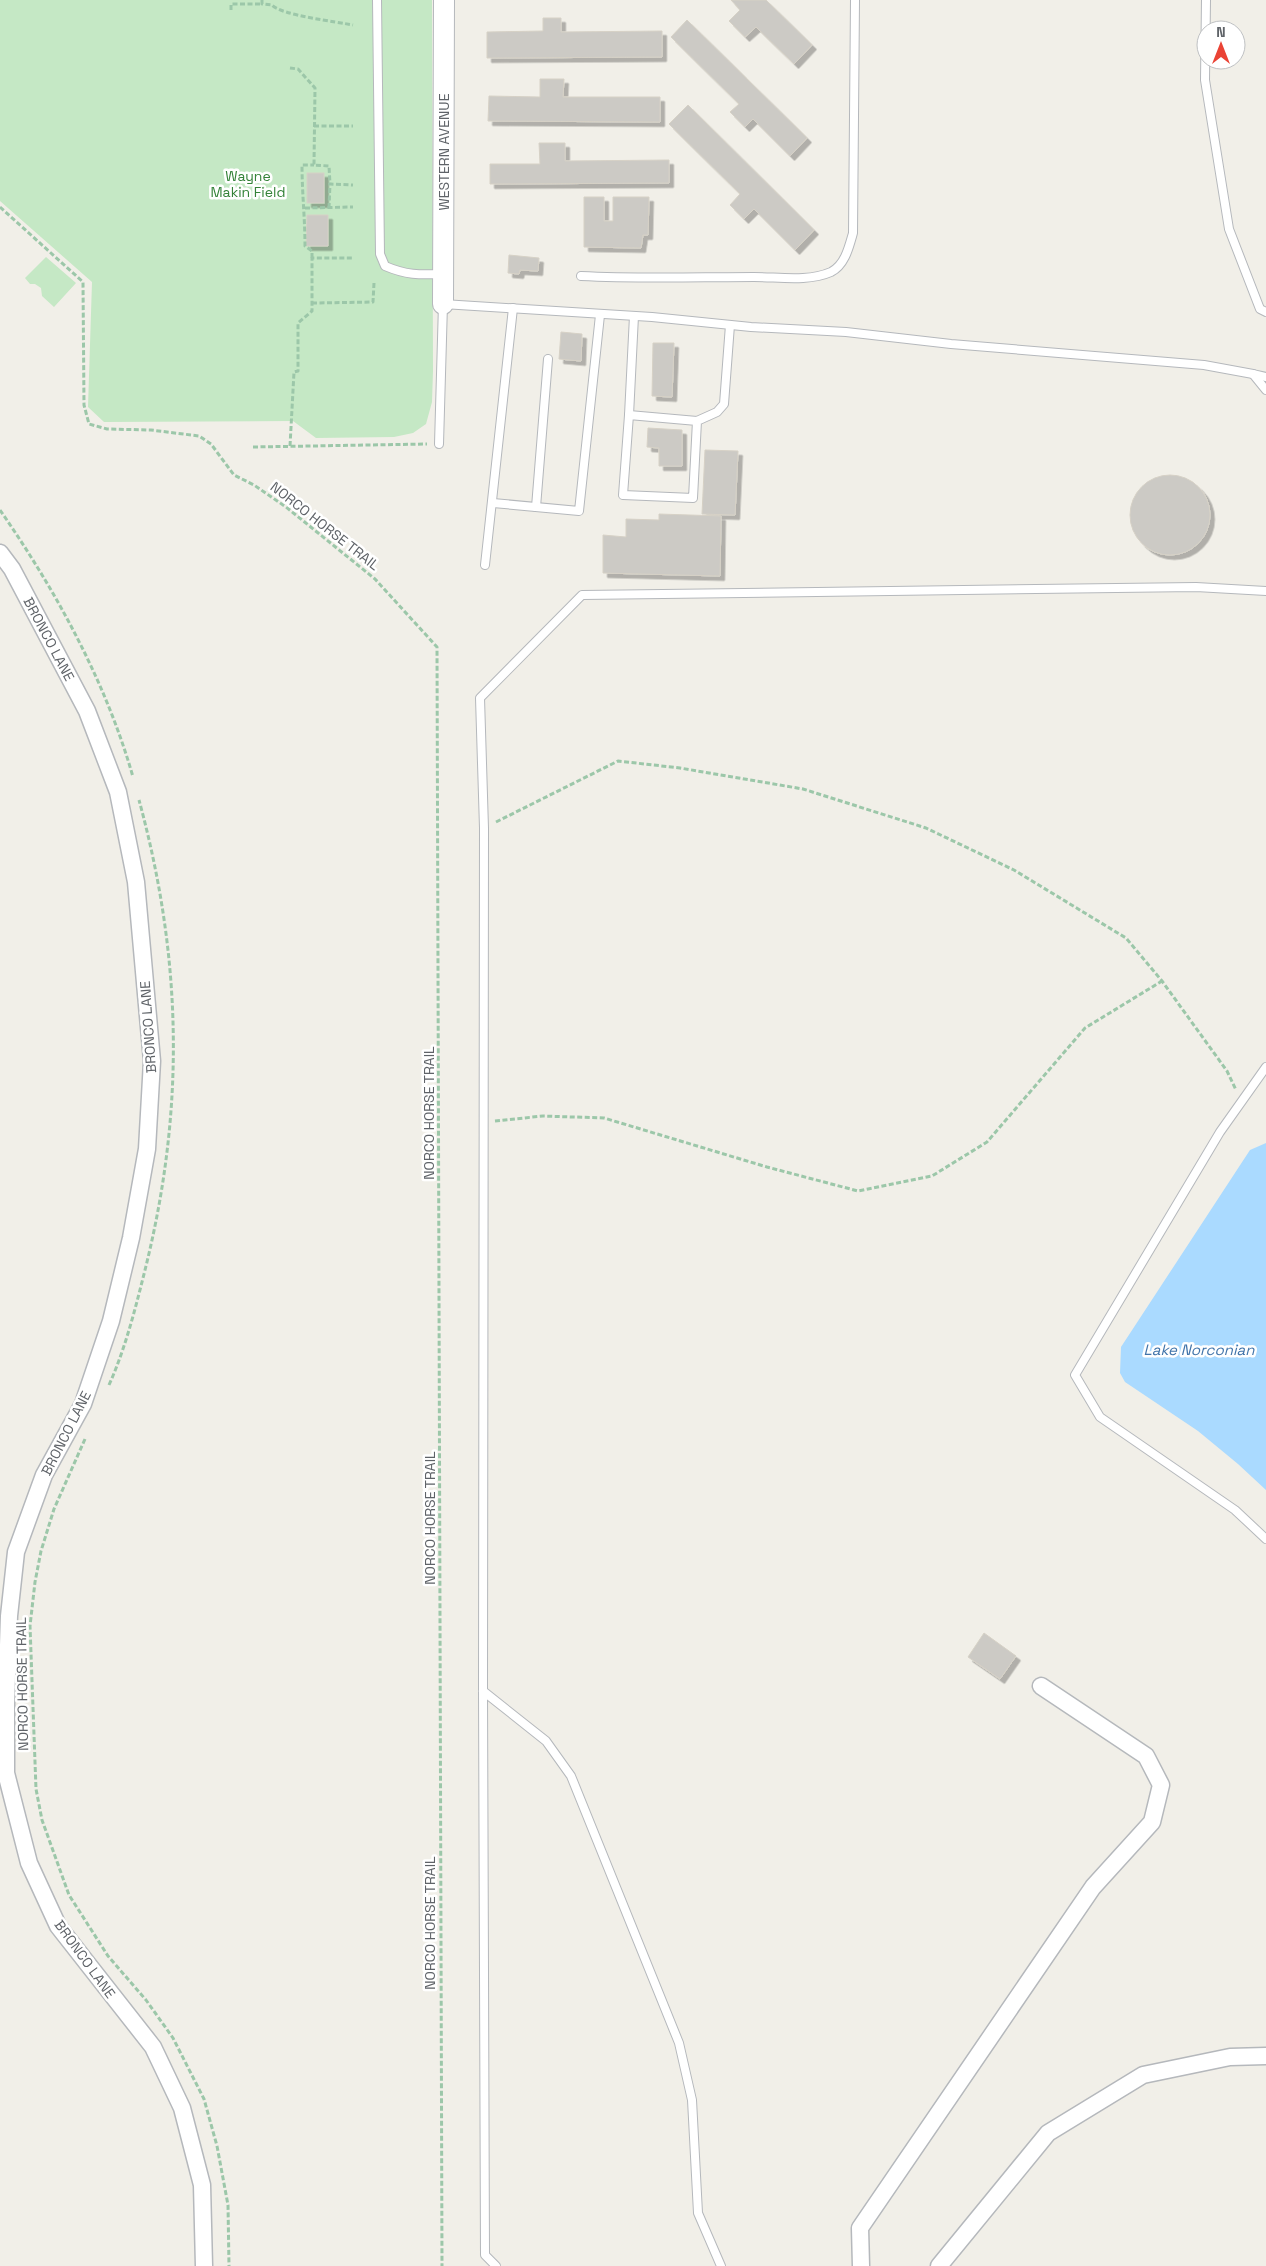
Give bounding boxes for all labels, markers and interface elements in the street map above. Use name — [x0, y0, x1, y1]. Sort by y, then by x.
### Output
north arrow — [1196, 20, 1246, 70]
text: N — [1216, 23, 1226, 41]
street label: WESTERN AVENUE — [435, 93, 453, 211]
park label: Wayne Makin Field — [210, 167, 286, 201]
street label: NORCO HORSE TRAIL — [267, 478, 383, 574]
street label: BRONCO LANE — [19, 594, 79, 684]
street label: BRONCO LANE — [136, 980, 160, 1074]
street label: NORCO HORSE TRAIL — [420, 1046, 438, 1180]
water label: Lake Norconian — [1144, 1340, 1255, 1359]
street label: BRONCO LANE — [37, 1388, 95, 1478]
street label: NORCO HORSE TRAIL — [421, 1451, 439, 1585]
street label: NORCO HORSE TRAIL — [12, 1617, 32, 1751]
street label: NORCO HORSE TRAIL — [421, 1856, 439, 1990]
street label: BRONCO LANE — [51, 1916, 119, 2002]

